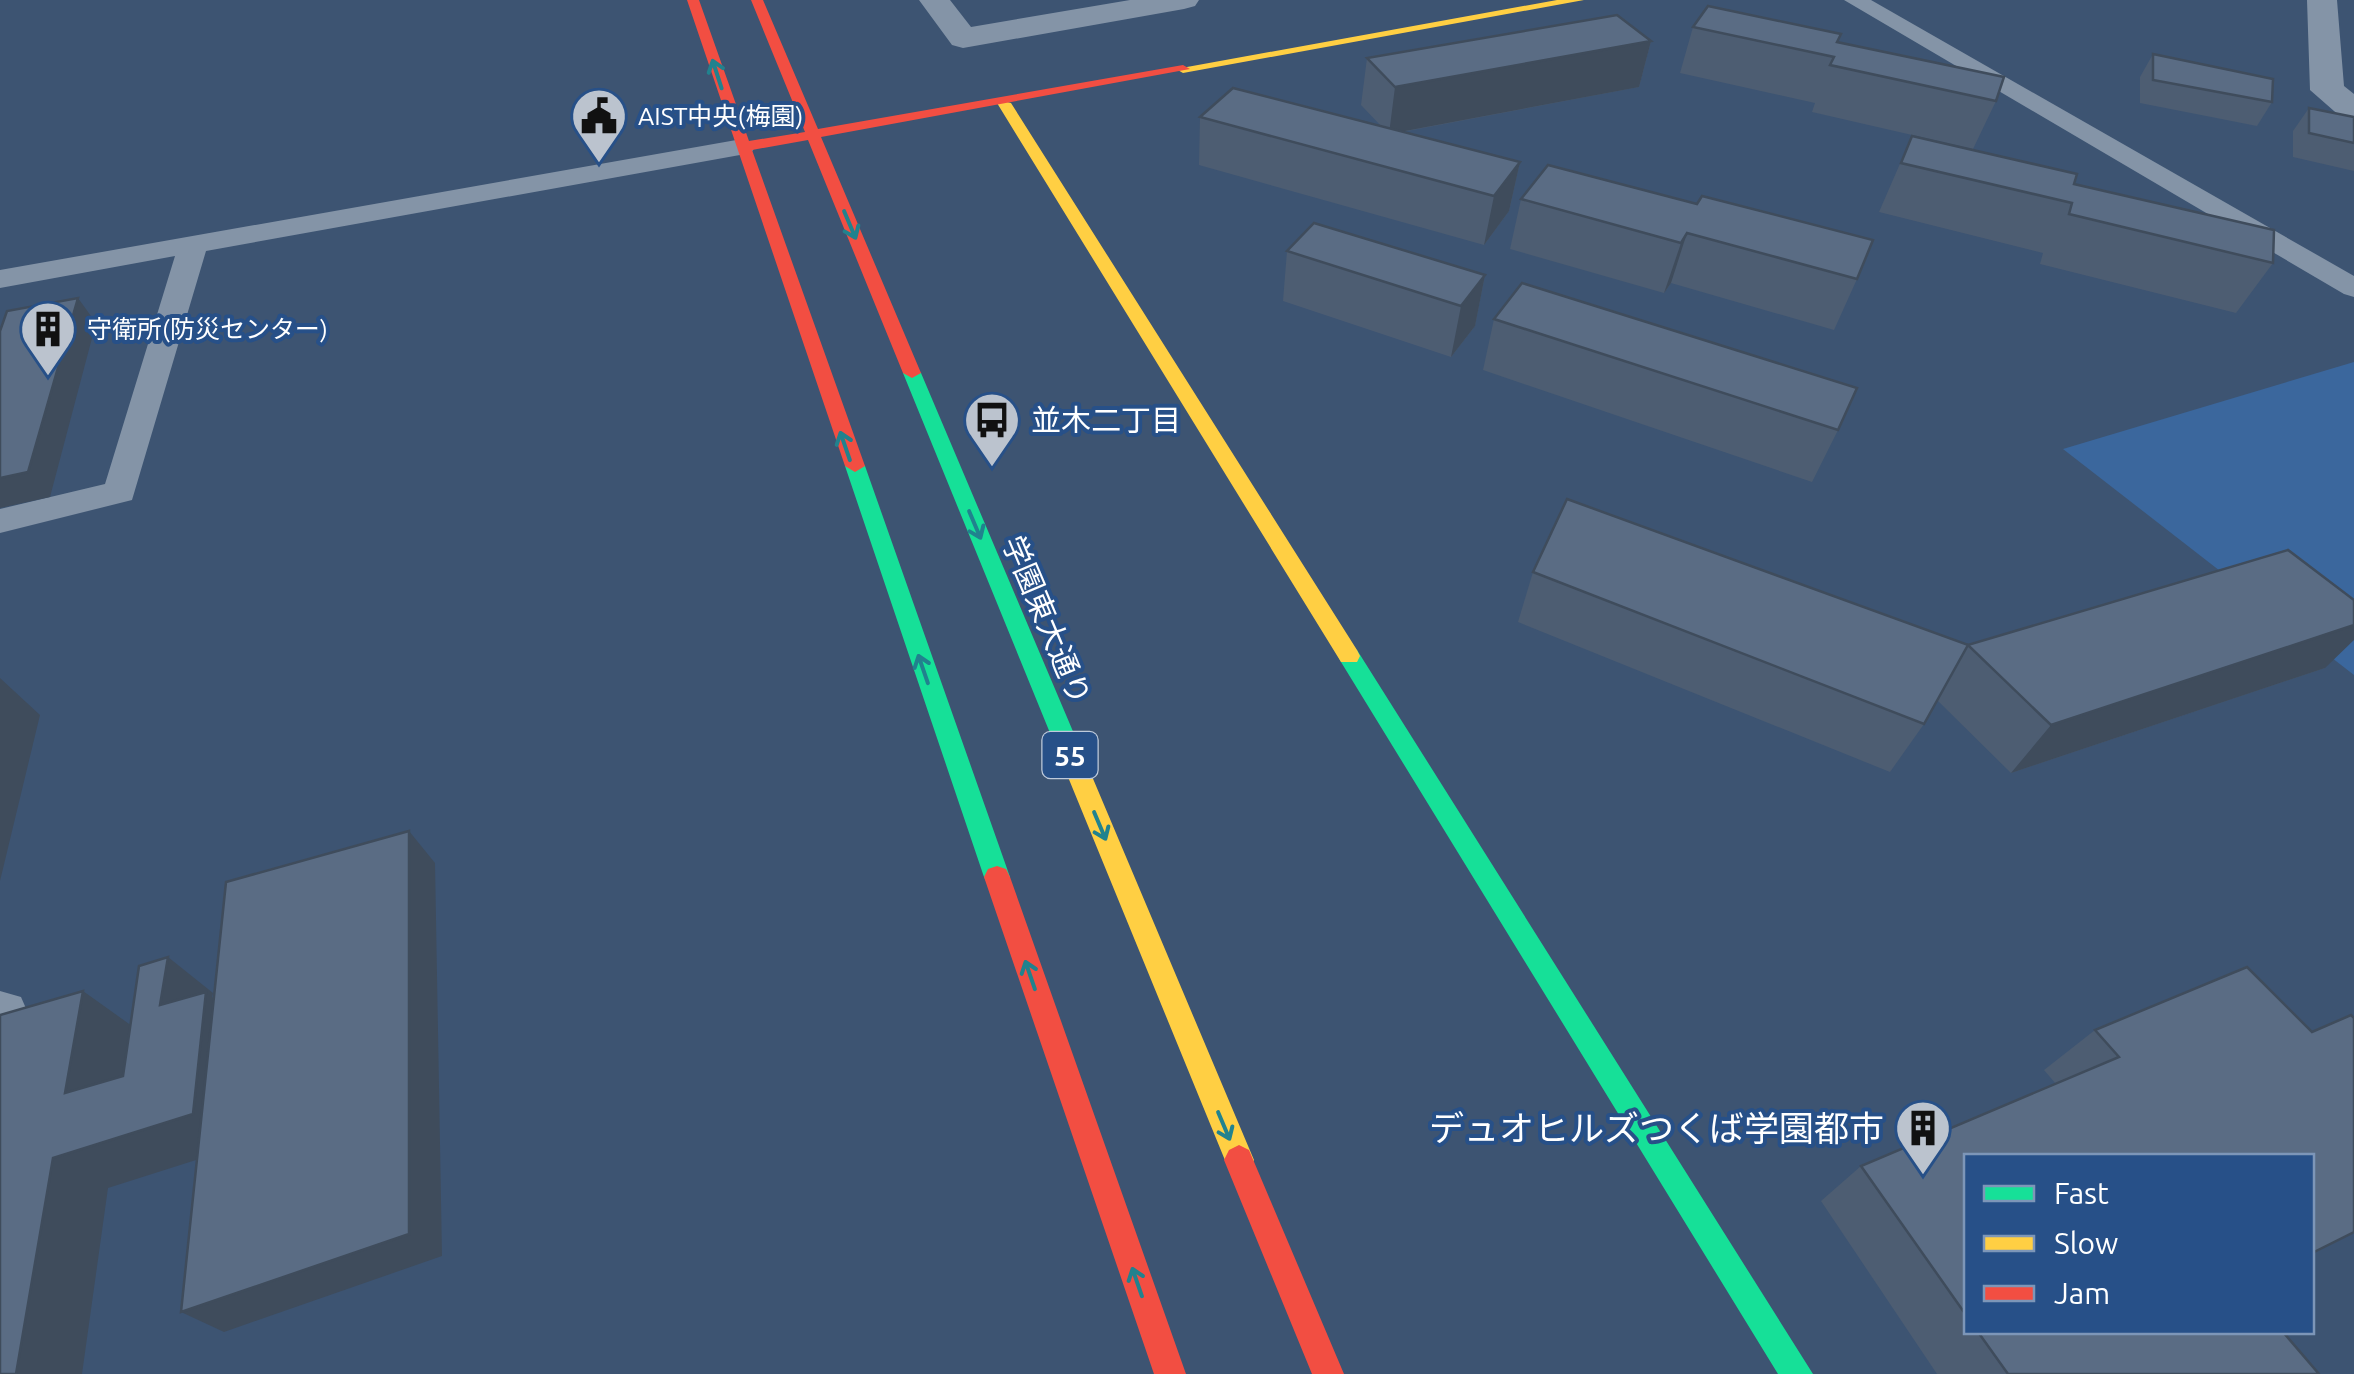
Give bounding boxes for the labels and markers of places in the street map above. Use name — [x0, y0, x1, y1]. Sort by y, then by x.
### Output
public building icon: AIST中央(梅園) — [569, 86, 629, 165]
place label: AIST中央(梅園) — [638, 102, 803, 130]
building icon: 守衛所(防災センター) — [18, 299, 78, 378]
place label: 守衛所(防災センター) — [87, 315, 328, 343]
bus stop icon: 並木二丁目 — [962, 390, 1022, 469]
place label: 並木二丁目 — [1031, 403, 1181, 437]
building icon: デュオヒルズつくば学園都市 — [1893, 1098, 1953, 1177]
place label: デュオヒルズつくば学園都市 — [1429, 1108, 1884, 1148]

